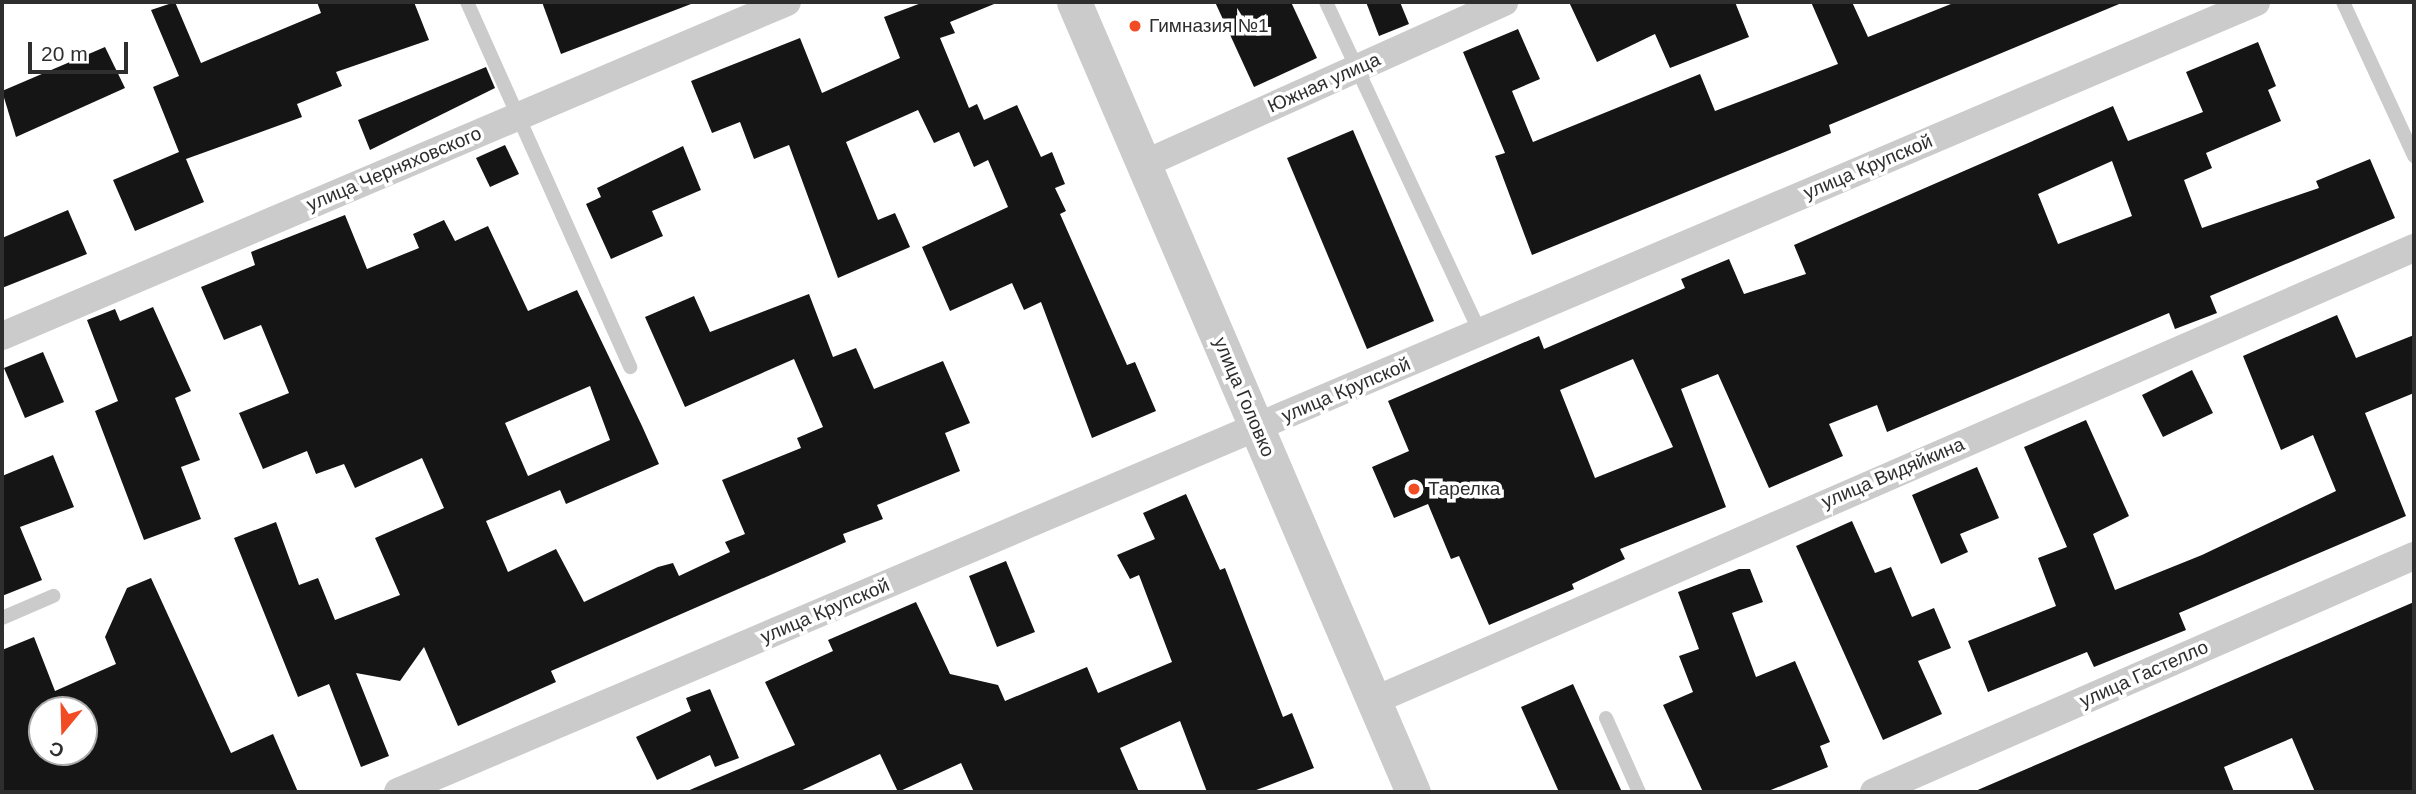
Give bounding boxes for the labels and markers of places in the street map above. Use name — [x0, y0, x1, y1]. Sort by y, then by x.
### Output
place label: Гимназия №1 — [1149, 15, 1269, 37]
marker: Гимназия №1 — [1127, 18, 1143, 34]
place label: Тарелка — [1428, 478, 1500, 500]
marker: Тарелка — [1406, 481, 1422, 497]

